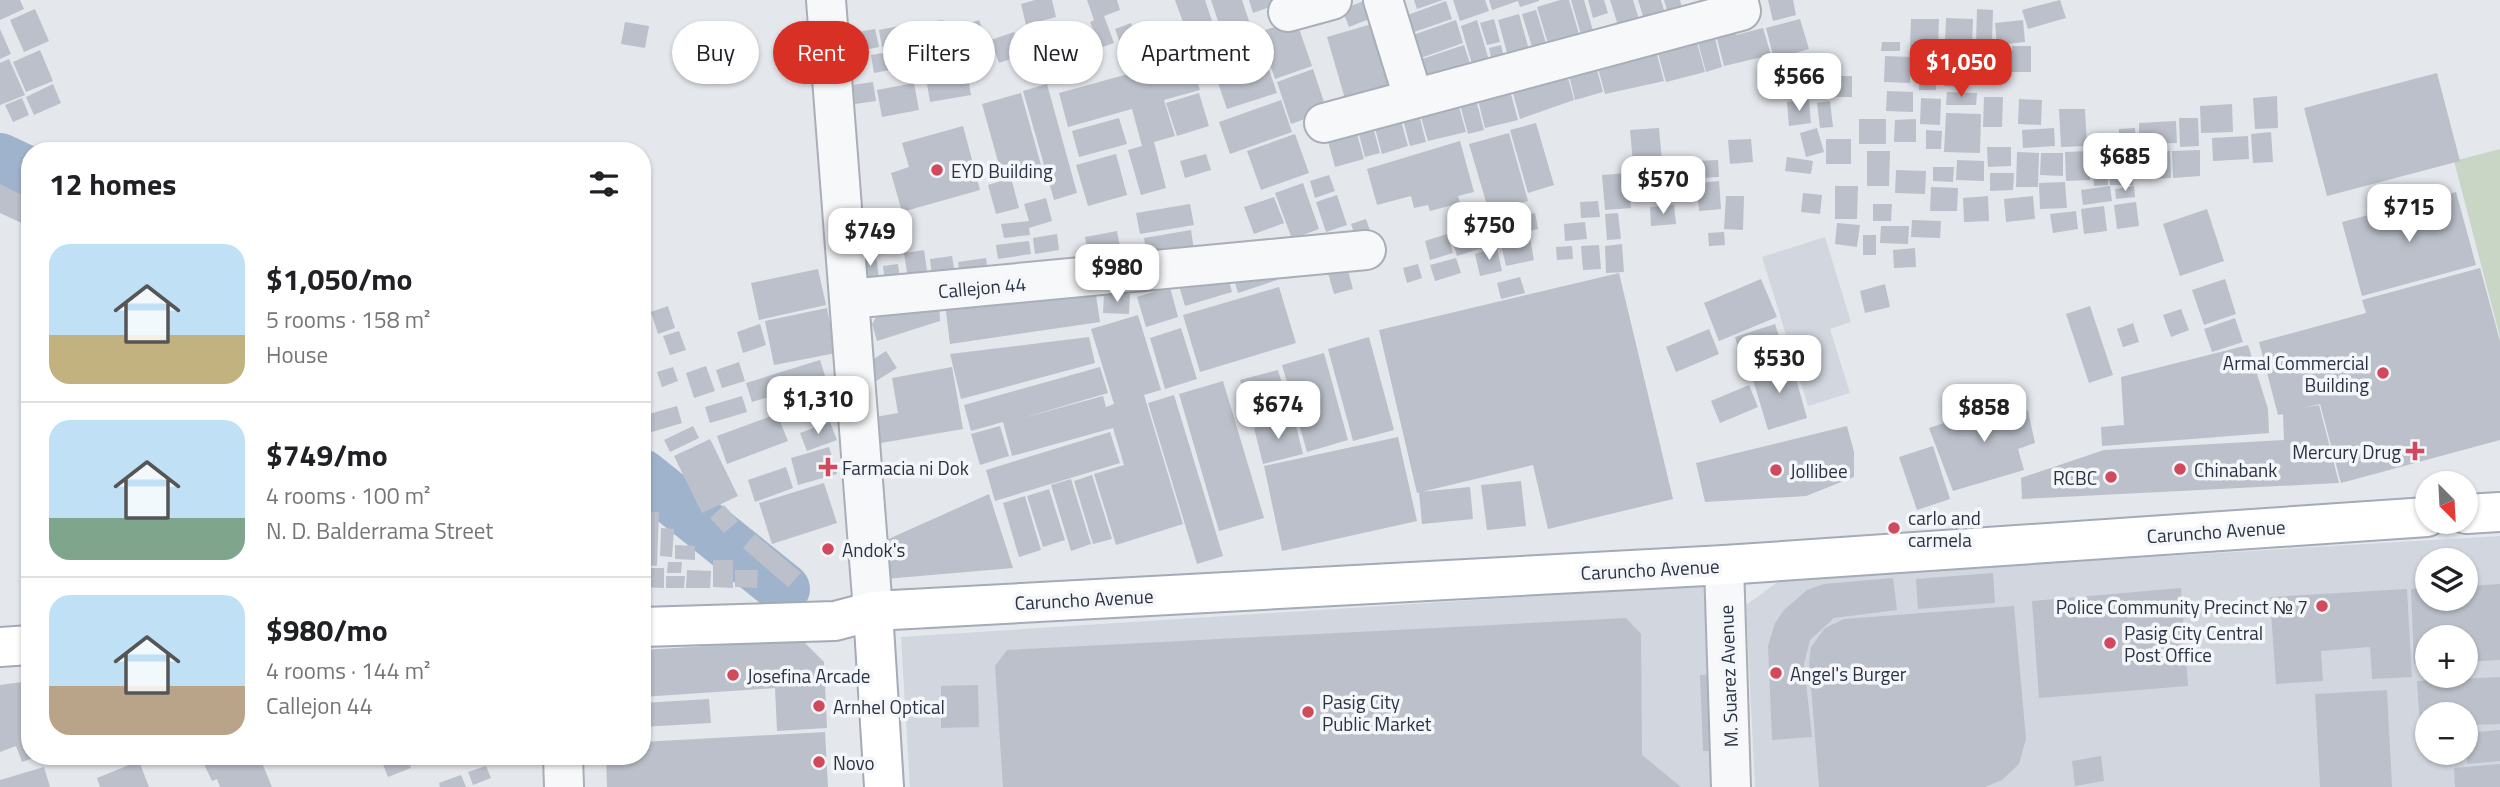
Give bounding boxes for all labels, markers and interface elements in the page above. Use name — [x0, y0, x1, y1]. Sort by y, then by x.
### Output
chip: Buy — [672, 21, 759, 84]
chip: Rent — [773, 21, 869, 84]
chip: Filters — [883, 21, 995, 84]
chip: New — [1009, 21, 1103, 84]
chip: Apartment — [1117, 21, 1274, 84]
pin: $1,050 — [1904, 40, 2018, 99]
text: $1,050 — [1926, 44, 1996, 79]
pin: $566 — [1758, 54, 1840, 113]
text: $566 — [1773, 58, 1825, 93]
pin: $685 — [2084, 134, 2166, 193]
text: $685 — [2099, 138, 2151, 173]
place label: EYD Building — [951, 156, 1053, 185]
pin: $570 — [1622, 156, 1704, 216]
text: 12 homes — [49, 161, 176, 207]
text: $570 — [1637, 161, 1689, 196]
marker: EYD Building — [929, 162, 945, 178]
icon: filters — [585, 165, 623, 203]
pin: $715 — [2368, 184, 2450, 244]
text: $715 — [2383, 189, 2435, 224]
pin: $750 — [1448, 202, 1530, 262]
text: $750 — [1463, 207, 1515, 242]
pin: $749 — [829, 208, 911, 268]
text: $749 — [844, 213, 896, 248]
pin: $980 — [1076, 244, 1158, 304]
text: $980 — [1091, 249, 1143, 284]
text: $1,050/mo — [266, 256, 412, 302]
street label: Callejon 44 — [937, 269, 1027, 305]
icon: home — [105, 272, 189, 356]
text: 5 rooms · 158 m² — [266, 302, 430, 337]
pin: $530 — [1738, 336, 1820, 395]
text: House — [266, 337, 328, 372]
text: $530 — [1753, 340, 1805, 375]
place label: Armal Commercial Building — [2223, 348, 2369, 399]
marker: Armal Commercial Building — [2375, 365, 2391, 381]
pin: $1,310 — [761, 376, 875, 436]
text: $1,310 — [783, 381, 853, 416]
pin: $674 — [1237, 382, 1319, 441]
pin: $858 — [1943, 384, 2025, 444]
text: $674 — [1252, 386, 1304, 421]
text: $858 — [1958, 389, 2010, 424]
text: $749/mo — [266, 432, 388, 478]
place label: Mercury Drug — [2292, 437, 2401, 466]
marker: Mercury Drug — [2407, 443, 2423, 459]
icon: home — [105, 448, 189, 532]
place label: Farmacia ni Dok — [842, 453, 969, 482]
place label: Chinabank — [2194, 455, 2277, 484]
place label: Jollibee — [1790, 456, 1848, 485]
marker: Farmacia ni Dok — [820, 459, 836, 475]
marker: Chinabank — [2172, 461, 2188, 477]
marker: Jollibee — [1768, 462, 1784, 478]
place label: RCBC — [2053, 463, 2097, 492]
marker: RCBC — [2103, 469, 2119, 485]
north arrow — [2415, 471, 2478, 534]
map controls — [2415, 471, 2478, 765]
text: 4 rooms · 100 m² — [266, 478, 430, 513]
place label: carlo and carmela — [1908, 503, 1981, 554]
street label: Caruncho Avenue — [2146, 512, 2286, 550]
text: N. D. Balderrama Street — [266, 513, 493, 548]
marker: carlo and carmela — [1886, 520, 1902, 536]
place label: Andok's — [842, 535, 906, 564]
marker: Andok's — [820, 541, 836, 557]
button: layers — [2415, 548, 2478, 611]
street label: Caruncho Avenue — [1580, 551, 1720, 587]
street label: Caruncho Avenue — [1014, 581, 1154, 617]
place label: Police Community Precinct № 7 — [2056, 592, 2308, 621]
marker: Police Community Precinct № 7 — [2314, 598, 2330, 614]
street label: M. Suarez Avenue — [1711, 604, 1745, 748]
text: $980/mo — [266, 607, 388, 653]
place label: Pasig City Central Post Office — [2124, 618, 2263, 669]
icon: home — [105, 623, 189, 707]
button: + — [2415, 625, 2478, 688]
marker: Pasig City Central Post Office — [2102, 635, 2118, 651]
text: 4 rooms · 144 m² — [266, 653, 430, 688]
place label: Angel's Burger — [1790, 659, 1907, 688]
place label: Josefina Arcade — [747, 661, 870, 690]
marker: Angel's Burger — [1768, 665, 1784, 681]
marker: Josefina Arcade — [725, 667, 741, 683]
place label: Pasig City Public Market — [1322, 687, 1432, 738]
text: Callejon 44 — [266, 688, 373, 723]
place label: Arnhel Optical — [833, 692, 945, 721]
marker: Arnhel Optical — [811, 698, 827, 714]
button: − — [2415, 702, 2478, 765]
marker: Pasig City Public Market — [1300, 704, 1316, 720]
place label: Novo — [833, 748, 875, 777]
marker: Novo — [811, 754, 827, 770]

